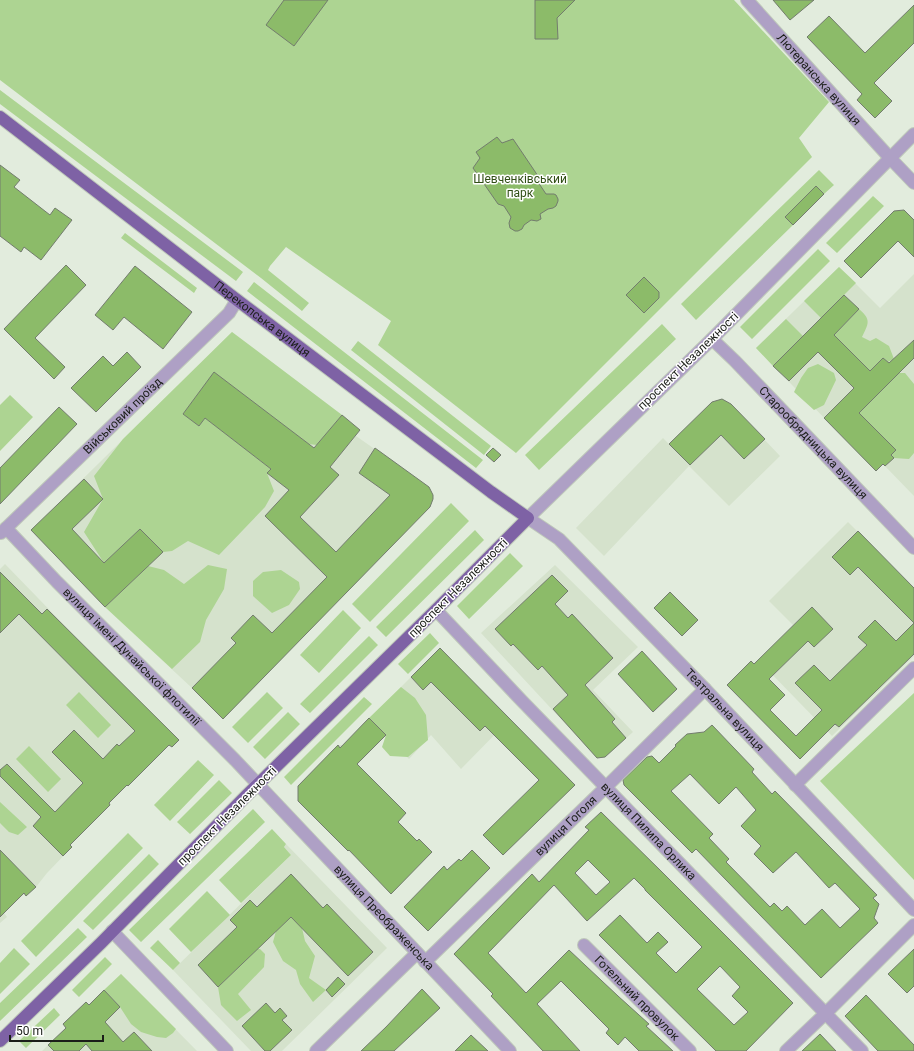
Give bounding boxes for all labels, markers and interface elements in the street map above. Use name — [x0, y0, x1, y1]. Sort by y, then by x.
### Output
street label: Лютеранська вулиця — [774, 31, 864, 128]
park label: Шевченківський парк — [473, 172, 567, 200]
street label: Перекопська вулиця — [211, 278, 313, 360]
street label: проспект Незалежності — [635, 309, 741, 413]
street label: Військовий проїзд — [80, 375, 165, 457]
street label: Старообрядницька вулиця — [756, 383, 871, 502]
street label: проспект Незалежності — [406, 536, 510, 640]
street label: вулиця імені Дунайської флотилії — [60, 585, 204, 729]
street label: Театральна вулиця — [682, 666, 767, 754]
street label: проспект Незалежності — [175, 764, 279, 868]
street label: вулиця Пилипа Орлика — [598, 780, 699, 883]
street label: вулиця Гоголя — [532, 793, 600, 859]
street label: вулиця Преображенська — [331, 862, 437, 973]
street label: Готельний провулок — [592, 953, 683, 1044]
scale bar — [10, 1017, 103, 1043]
text: 50 m — [16, 1024, 43, 1038]

